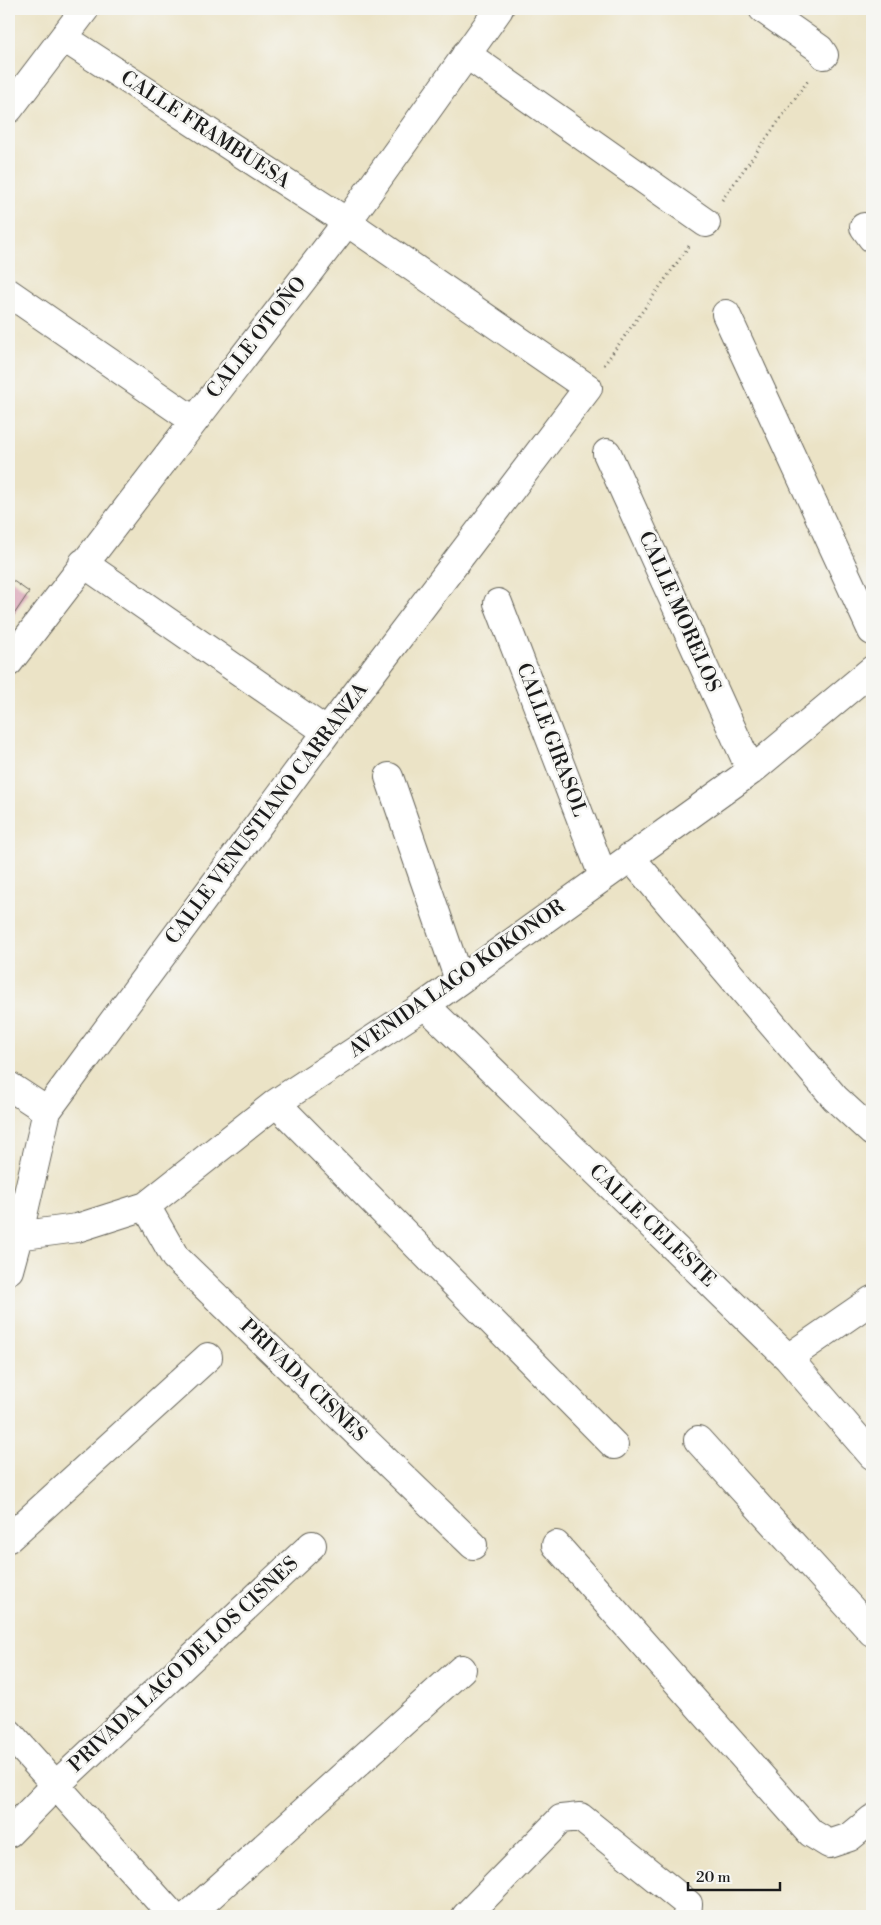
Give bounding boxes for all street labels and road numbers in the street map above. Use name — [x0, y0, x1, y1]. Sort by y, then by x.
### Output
street label: CALLE FRAMBUESA — [115, 66, 296, 195]
street label: CALLE OTOÑO — [200, 271, 312, 404]
street label: CALLE MORELOS — [632, 528, 726, 696]
street label: CALLE GIRASOL — [510, 660, 592, 820]
street label: CALLE VENUSTIANO CARRANZA — [160, 677, 374, 950]
street label: AVENIDA LAGO KOKONOR — [343, 894, 571, 1064]
street label: CALLE CELESTE — [583, 1159, 721, 1293]
street label: PRIVADA CISNES — [234, 1314, 372, 1448]
street label: PRIVADA LAGO DE LOS CISNES — [64, 1552, 304, 1778]

